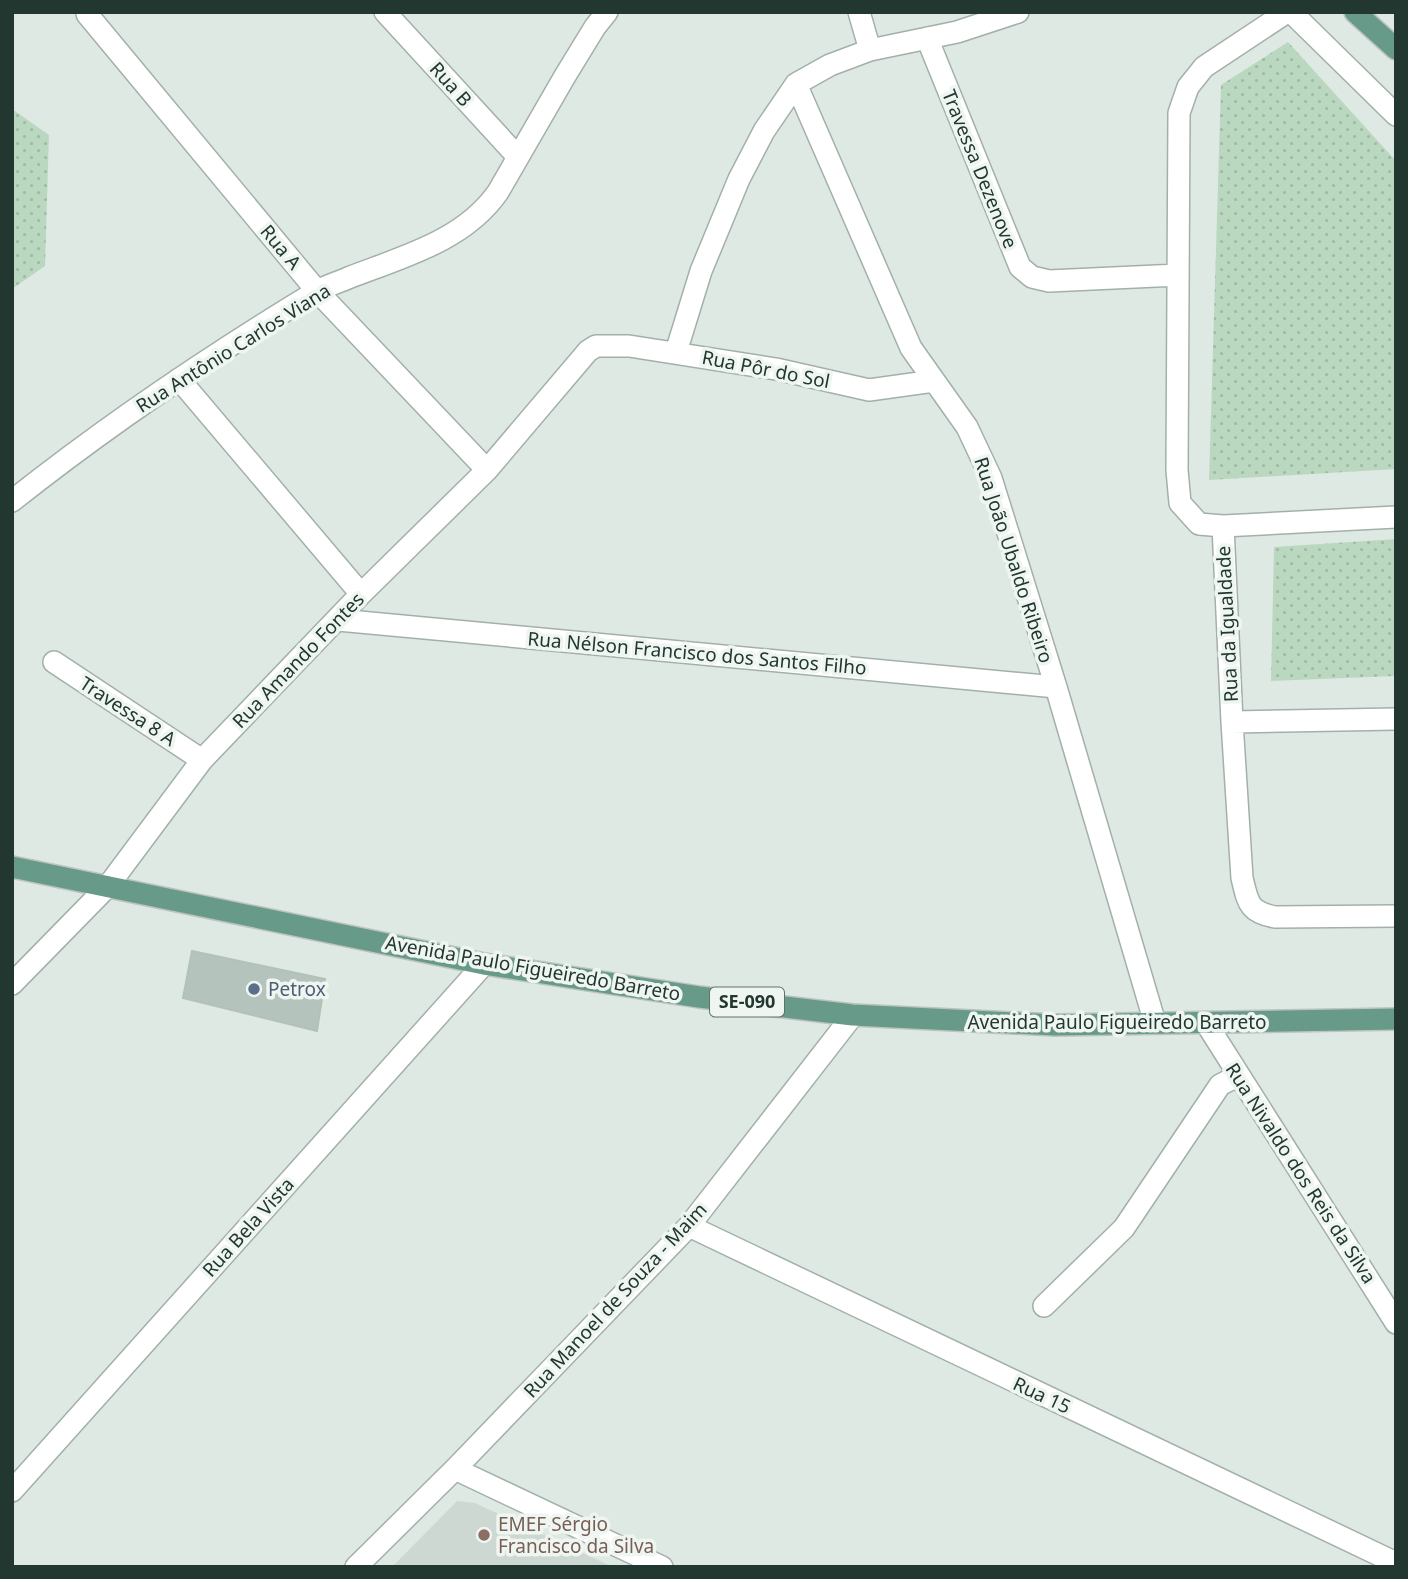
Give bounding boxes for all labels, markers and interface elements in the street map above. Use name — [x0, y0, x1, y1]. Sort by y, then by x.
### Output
street label: Rua B — [424, 56, 478, 112]
street label: Travessa Dezenove — [936, 86, 1024, 252]
street label: Rua A — [255, 219, 308, 276]
street label: Rua Antônio Carlos Viana — [131, 277, 335, 419]
street label: Rua Pôr do Sol — [700, 344, 832, 394]
street label: Rua João Ubaldo Ribeiro — [968, 454, 1060, 666]
street label: Rua da Igualdade — [1210, 545, 1244, 703]
street label: Rua Amando Fontes — [226, 586, 370, 734]
street label: Rua Nélson Francisco dos Santos Filho — [526, 625, 868, 681]
street label: Travessa 8 A — [75, 670, 182, 752]
street label: Avenida Paulo Figueiredo Barreto — [383, 929, 683, 1007]
place label: Petrox — [268, 976, 326, 1002]
marker: Petrox — [246, 981, 262, 997]
road number: SE-090 — [710, 987, 784, 1016]
street label: Avenida Paulo Figueiredo Barreto — [967, 1009, 1267, 1035]
street label: Rua Nivaldo dos Reis da Silva — [1220, 1058, 1382, 1288]
street label: Rua Bela Vista — [196, 1172, 300, 1282]
street label: Rua Manoel de Souza - Maim — [518, 1197, 712, 1403]
street label: Rua 15 — [1009, 1370, 1075, 1420]
place label: EMEF Sérgio Francisco da Silva — [498, 1511, 654, 1559]
marker: EMEF Sérgio Francisco da Silva — [476, 1527, 492, 1543]

